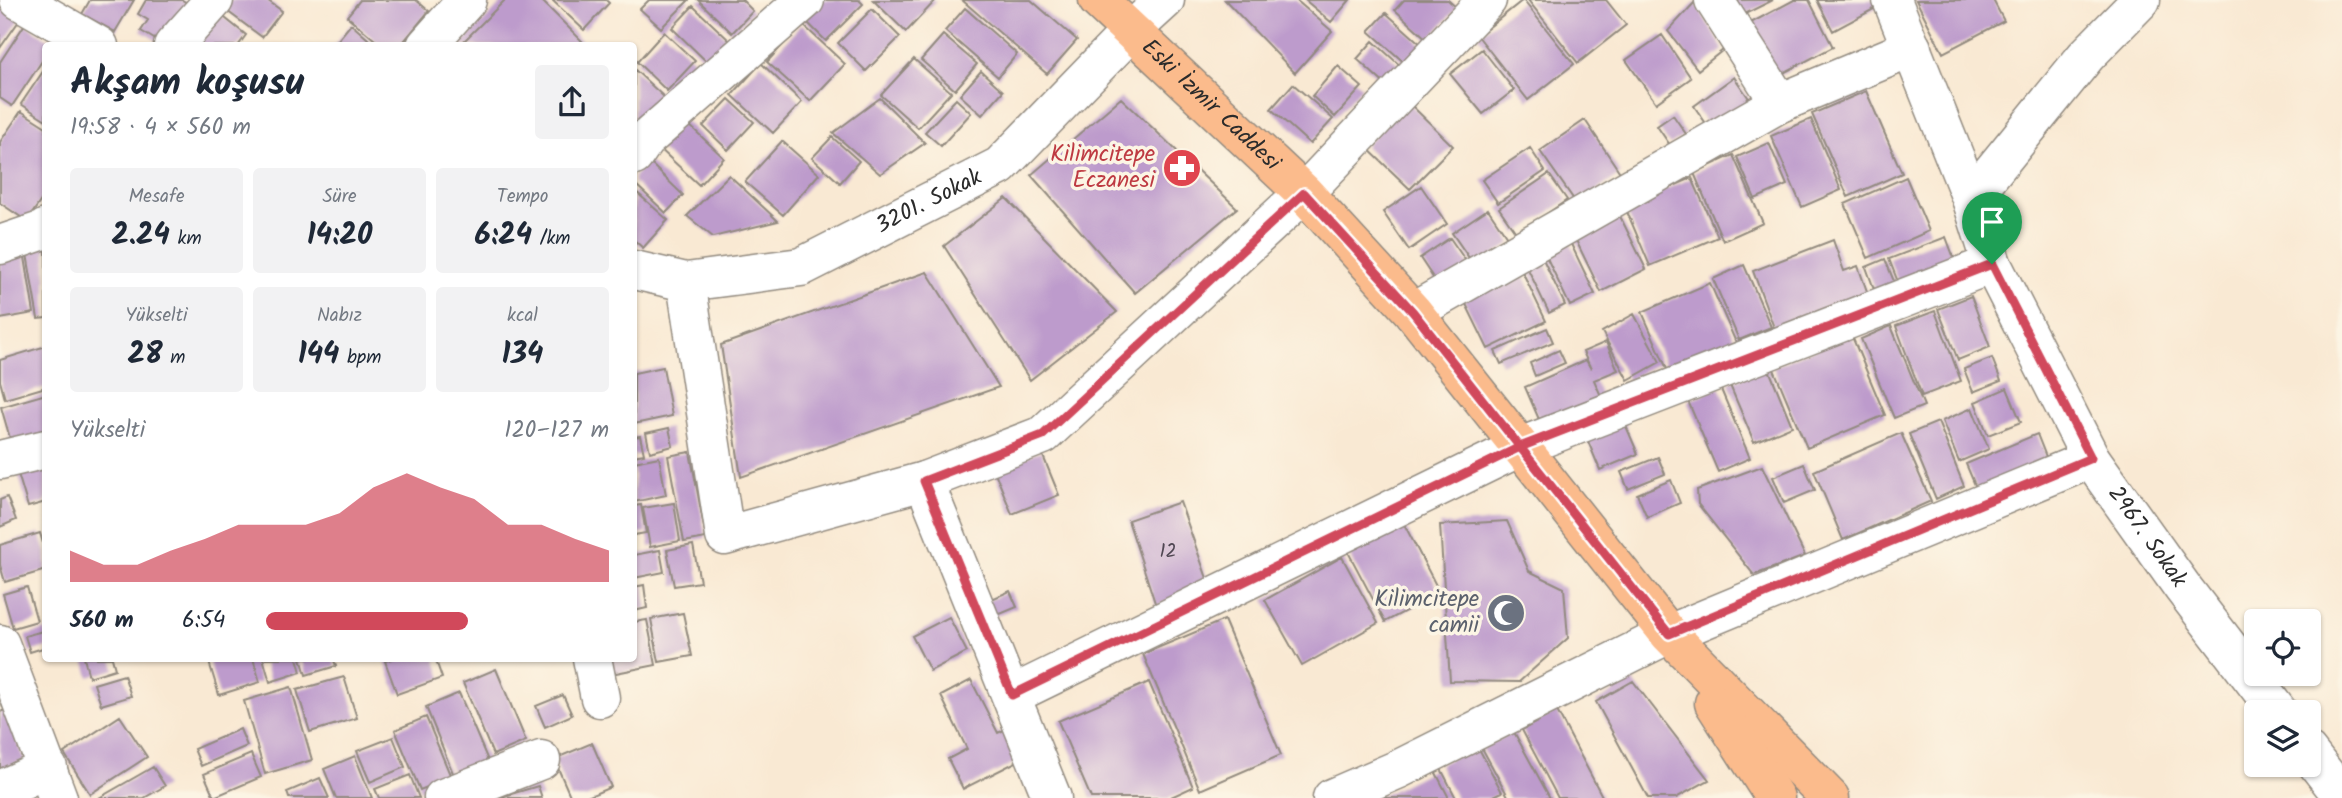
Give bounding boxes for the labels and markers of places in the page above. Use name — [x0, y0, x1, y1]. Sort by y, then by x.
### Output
place label: Kilimcitepe Eczanesi — [1050, 137, 1157, 199]
pharmacy icon: Kilimcitepe Eczanesi — [1161, 147, 1203, 189]
pin — [1962, 192, 2022, 264]
place label: Kilimcitepe camii — [1374, 582, 1481, 644]
mosque icon: Kilimcitepe camii — [1485, 592, 1527, 634]

